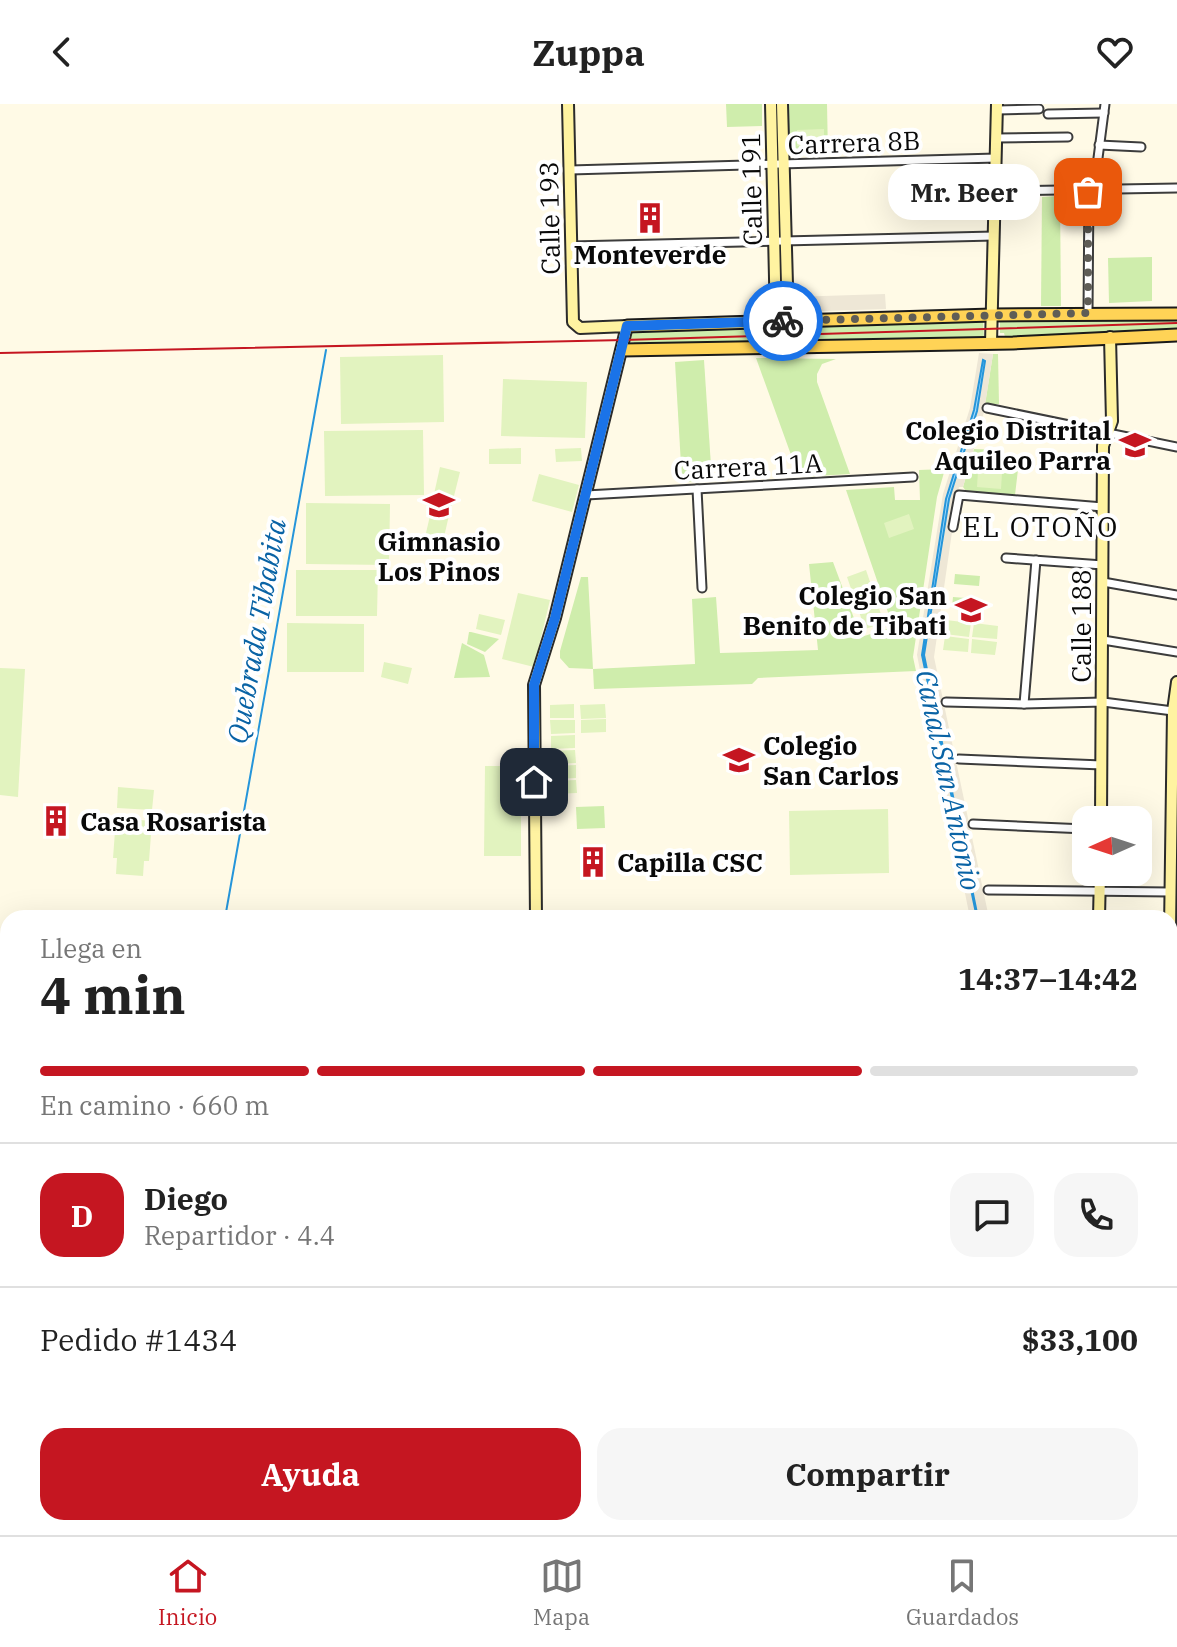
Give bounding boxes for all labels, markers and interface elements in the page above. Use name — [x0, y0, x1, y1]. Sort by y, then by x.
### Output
text: Zuppa — [532, 29, 645, 76]
icon: back — [40, 30, 84, 74]
icon: heart — [1093, 30, 1137, 74]
street label: Carrera 8B — [787, 123, 921, 161]
street label: Calle 191 — [733, 132, 769, 246]
pin — [1054, 158, 1122, 226]
street label: Calle 193 — [531, 161, 567, 275]
callout: Mr. Beer — [888, 164, 1040, 220]
icon: bag — [1066, 170, 1110, 214]
text: Mr. Beer — [910, 175, 1018, 209]
building icon: Monteverde — [633, 201, 667, 235]
place label: Monteverde — [574, 237, 726, 271]
courier — [743, 281, 823, 361]
icon: bike — [761, 299, 805, 343]
place label: Colegio Distrital Aquileo Parra — [905, 413, 1111, 477]
school or university icon: Colegio Distrital Aquileo Parra — [1118, 428, 1152, 462]
street label: Carrera 11A — [673, 445, 823, 487]
school or university icon: Gimnasio Los Pinos — [422, 488, 456, 522]
district label: EL OTOÑO — [963, 508, 1119, 545]
water label: Quebrada Tibabita — [218, 516, 294, 746]
place label: Gimnasio Los Pinos — [377, 524, 501, 588]
street label: Calle 188 — [1064, 569, 1098, 683]
place label: Colegio San Benito de Tibati — [743, 578, 947, 642]
school or university icon: Colegio San Benito de Tibati — [954, 593, 988, 627]
water label: Canal San Antonio — [908, 666, 990, 894]
place label: Colegio San Carlos — [763, 728, 899, 792]
school or university icon: Colegio San Carlos — [722, 743, 756, 777]
pin — [500, 748, 568, 816]
icon: home — [512, 760, 556, 804]
building icon: Casa Rosarista — [39, 804, 73, 838]
place label: Casa Rosarista — [80, 804, 267, 838]
north arrow — [1072, 806, 1152, 886]
map controls — [1072, 806, 1152, 886]
building icon: Capilla CSC — [576, 845, 610, 879]
place label: Capilla CSC — [617, 845, 763, 879]
text: Llega en — [40, 931, 142, 965]
text: 14:37–14:42 — [958, 959, 1138, 998]
text: 4 min — [40, 961, 186, 1028]
text: En camino · 660 m — [40, 1088, 269, 1122]
button: chat — [950, 1173, 1034, 1257]
button: phone — [1054, 1173, 1138, 1257]
text: Diego — [144, 1179, 228, 1218]
text: D — [71, 1196, 93, 1235]
text: Repartidor · 4.4 — [144, 1218, 335, 1252]
text: Pedido #1434 — [40, 1320, 237, 1359]
text: $33,100 — [1022, 1320, 1138, 1359]
button: Ayuda — [40, 1428, 581, 1520]
button: Compartir — [597, 1428, 1138, 1520]
tab: Inicio — [158, 1554, 217, 1631]
tab: Mapa — [533, 1554, 590, 1631]
tab: Guardados — [906, 1554, 1019, 1631]

